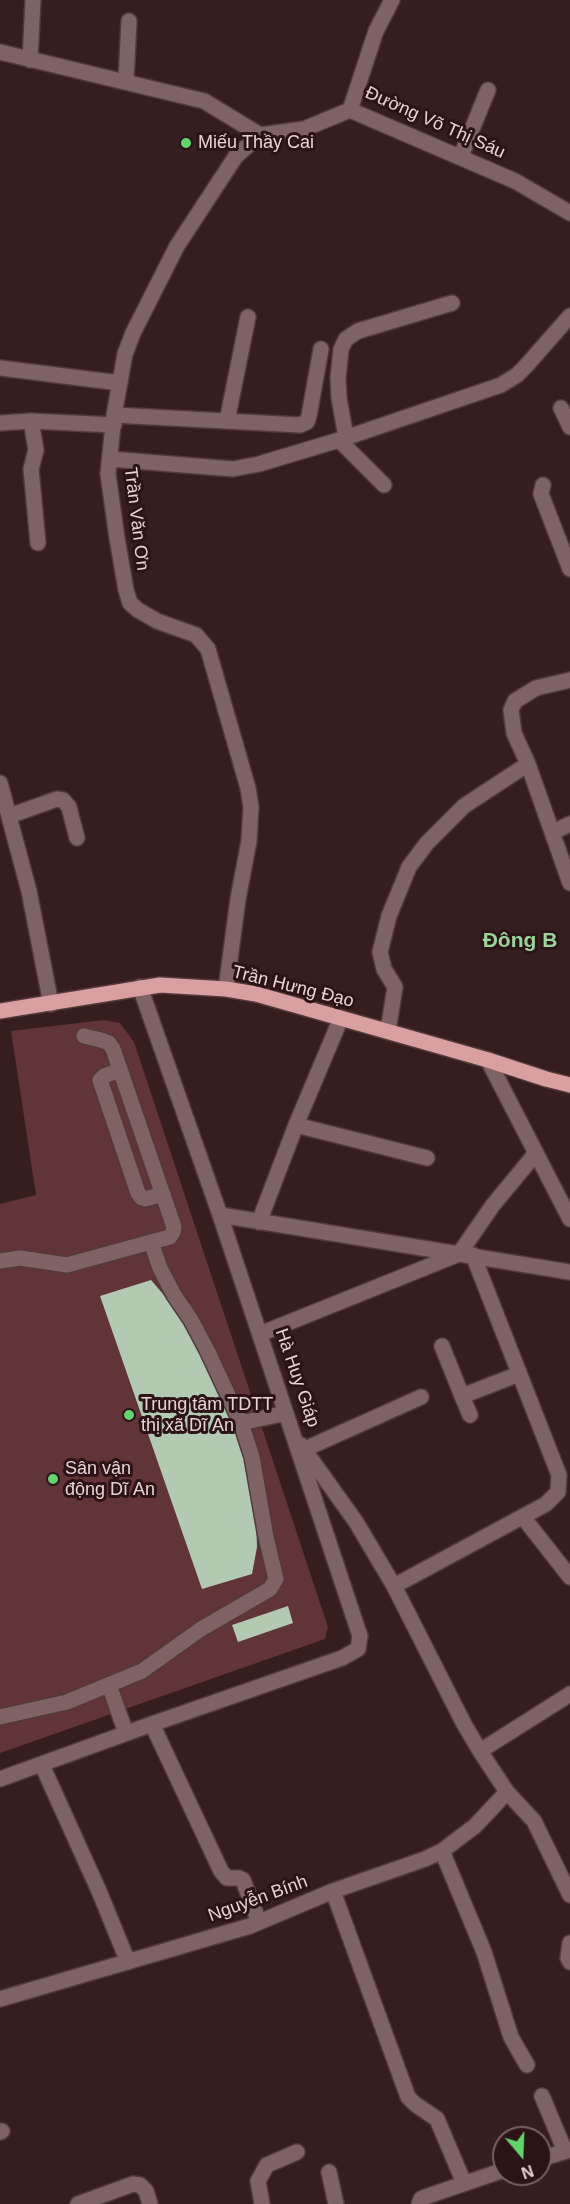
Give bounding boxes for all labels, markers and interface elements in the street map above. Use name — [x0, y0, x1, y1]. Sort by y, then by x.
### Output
street label: Đường Võ Thị Sáu — [362, 82, 508, 164]
place label: Miếu Thầy Cai — [198, 132, 314, 154]
marker: Miếu Thầy Cai — [179, 136, 193, 150]
street label: Trần Văn Ơn — [119, 466, 153, 572]
district label: Đông B — [483, 928, 557, 954]
street label: Trần Hưng Đạo — [230, 961, 356, 1013]
street label: Hà Huy Giáp — [270, 1326, 324, 1430]
place label: Trung tâm TDTT thị xã Dĩ An — [141, 1394, 273, 1436]
marker: Trung tâm TDTT thị xã Dĩ An — [122, 1408, 136, 1422]
place label: Sân vận động Dĩ An — [65, 1458, 155, 1500]
marker: Sân vận động Dĩ An — [46, 1472, 60, 1486]
street label: Nguyễn Bính — [205, 1871, 311, 1927]
north arrow — [492, 2126, 552, 2186]
text: N — [519, 2162, 536, 2182]

